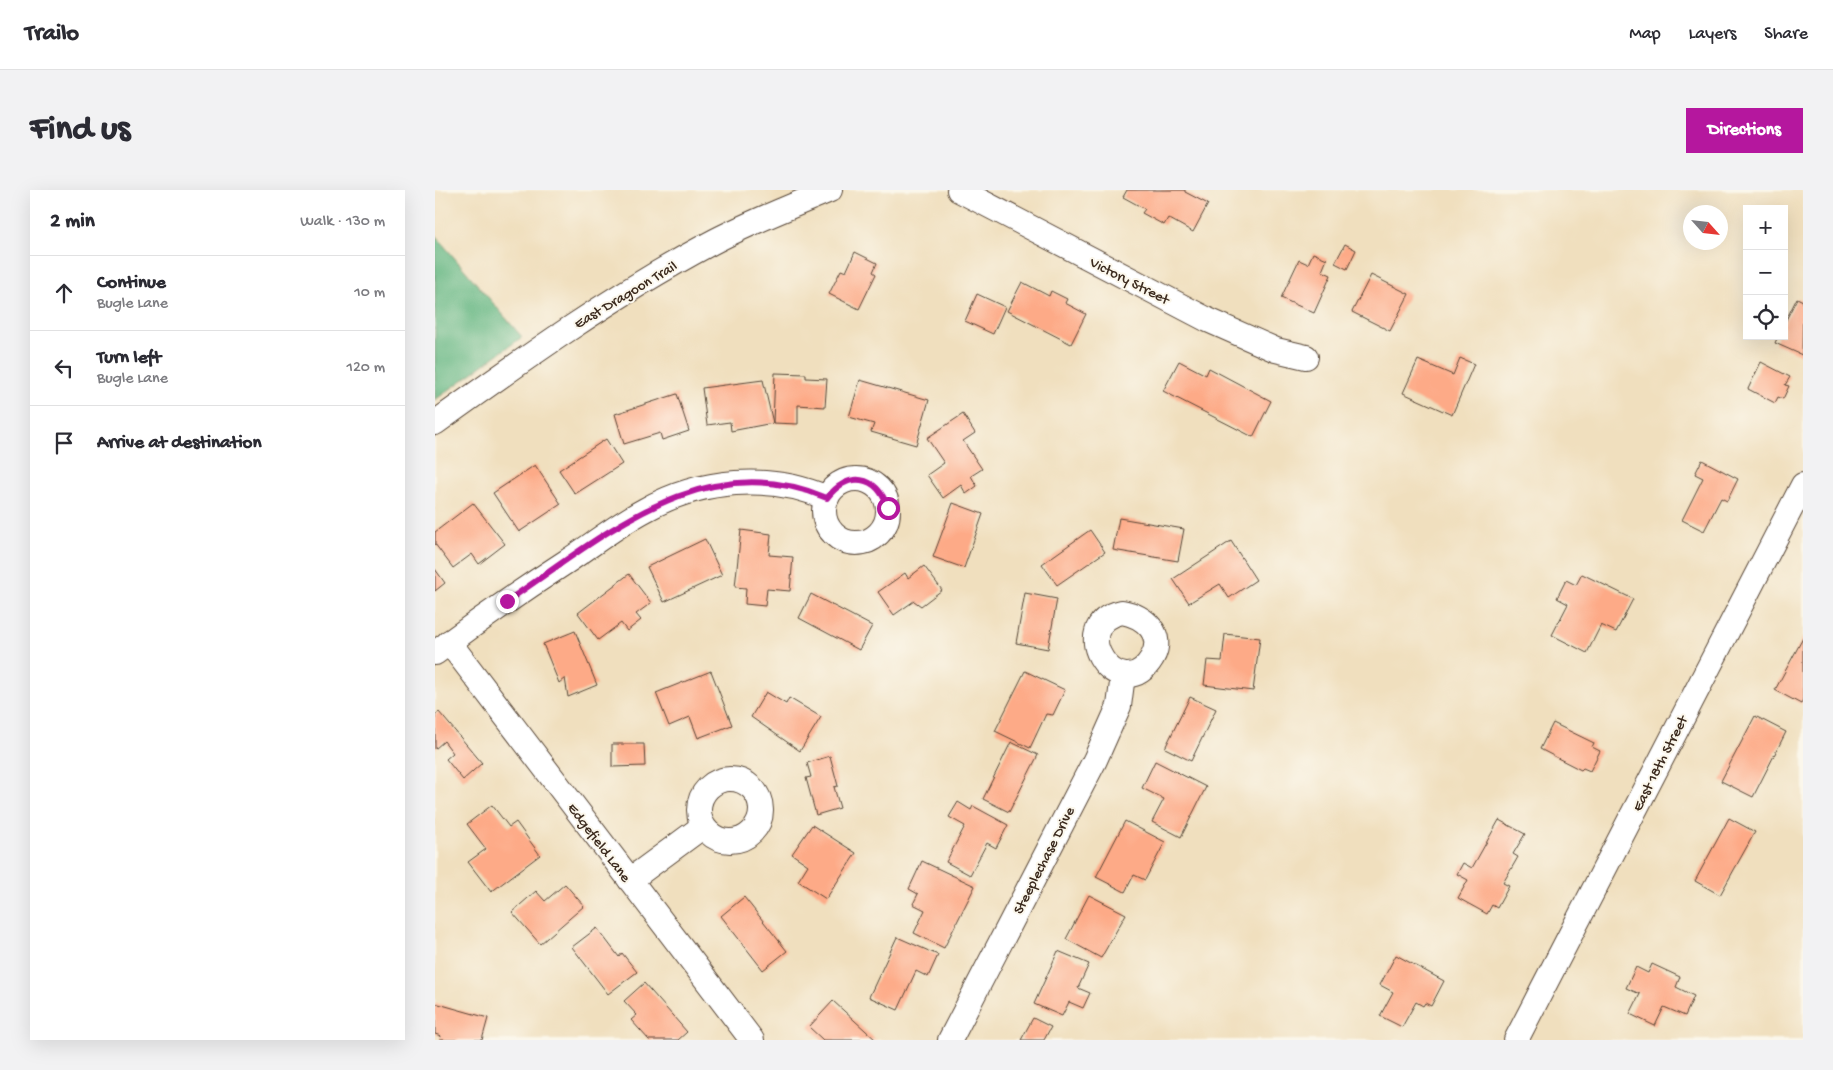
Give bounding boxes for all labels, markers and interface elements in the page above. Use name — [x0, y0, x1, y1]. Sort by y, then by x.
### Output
text: Trailo — [25, 20, 79, 49]
text: Map — [1629, 24, 1661, 45]
text: Layers — [1689, 24, 1736, 45]
text: Share — [1764, 24, 1808, 45]
button: Directions — [1686, 108, 1803, 153]
text: Find us — [30, 110, 130, 151]
north arrow — [1683, 205, 1728, 250]
map controls — [1743, 205, 1788, 340]
button: + — [1743, 205, 1788, 250]
text: 2 min — [50, 210, 95, 235]
text: Walk · 130 m — [300, 213, 385, 232]
button: − — [1743, 250, 1788, 295]
street label: Victory Street — [1085, 254, 1174, 310]
street label: East Dragoon Trail — [571, 258, 681, 334]
text: Continue — [97, 272, 166, 295]
icon: ahead — [50, 279, 78, 307]
text: 10 m — [354, 284, 385, 303]
text: Bugle Lane — [97, 295, 168, 314]
button: locate — [1743, 295, 1788, 340]
text: Turn left — [97, 347, 161, 370]
icon: left — [50, 354, 78, 382]
text: 120 m — [346, 359, 385, 378]
text: Bugle Lane — [97, 370, 168, 389]
icon: arrive — [50, 429, 78, 457]
text: Arrive at destination — [97, 432, 261, 455]
route start — [877, 497, 900, 520]
route end — [496, 590, 519, 613]
street label: East 18th Street — [1629, 711, 1693, 815]
street label: Edgefield Lane — [563, 800, 634, 886]
street label: Steeplechase Drive — [1010, 804, 1080, 918]

